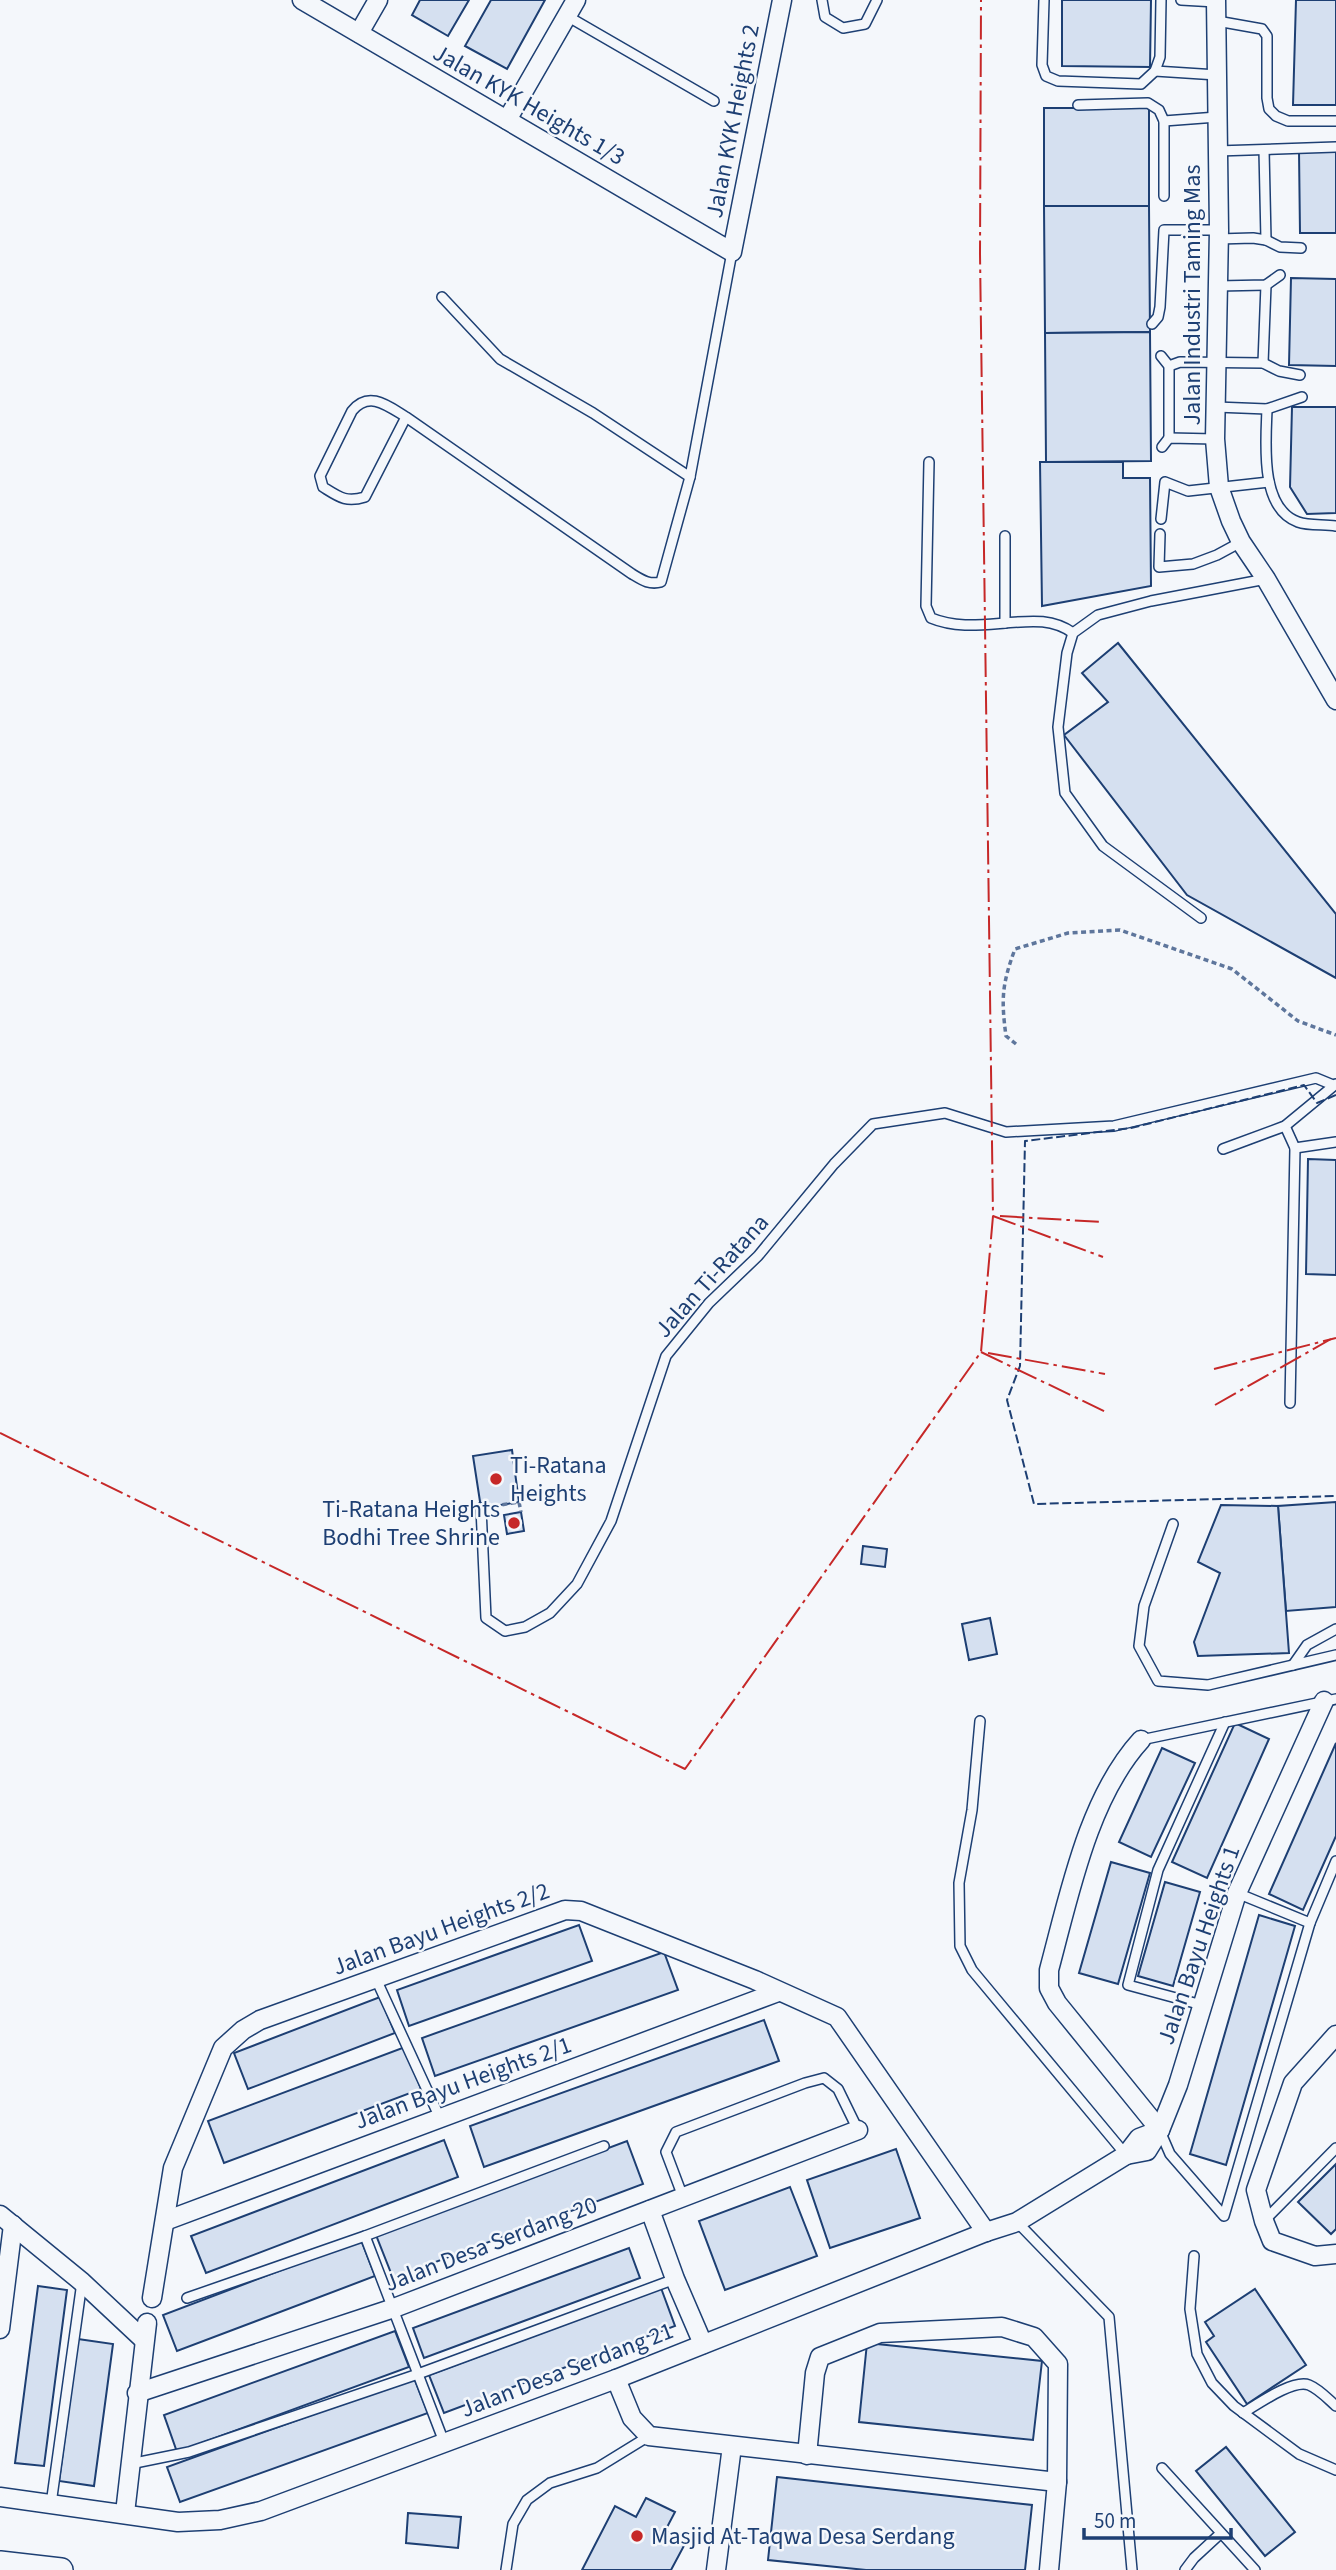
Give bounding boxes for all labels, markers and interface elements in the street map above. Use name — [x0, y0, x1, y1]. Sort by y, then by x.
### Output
street label: Jalan KYK Heights 2 — [697, 21, 769, 221]
street label: Jalan KYK Heights 1/3 — [426, 36, 632, 174]
street label: Jalan Industri Taming Mas — [1175, 165, 1210, 425]
street label: Jalan Ti-Ratana — [647, 1206, 777, 1346]
place label: Ti-Ratana Heights — [510, 1448, 607, 1511]
marker: Ti-Ratana Heights — [488, 1471, 504, 1487]
place label: Ti-Ratana Heights Bodhi Tree Shrine — [322, 1492, 500, 1555]
marker: Ti-Ratana Heights Bodhi Tree Shrine — [506, 1515, 522, 1531]
street label: Jalan Bayu Heights 1 — [1149, 1841, 1249, 2049]
street label: Jalan Bayu Heights 2/2 — [328, 1873, 554, 1985]
street label: Jalan Bayu Heights 2/1 — [350, 2027, 576, 2139]
street label: Jalan Desa Serdang 20 — [379, 2187, 603, 2301]
street label: Jalan Desa Serdang 21 — [455, 2313, 679, 2427]
scale bar — [1084, 2496, 1231, 2540]
text: 50 m — [1094, 2506, 1136, 2536]
place label: Masjid At-Taqwa Desa Serdang — [651, 2519, 955, 2554]
marker: Masjid At-Taqwa Desa Serdang — [629, 2528, 645, 2544]

